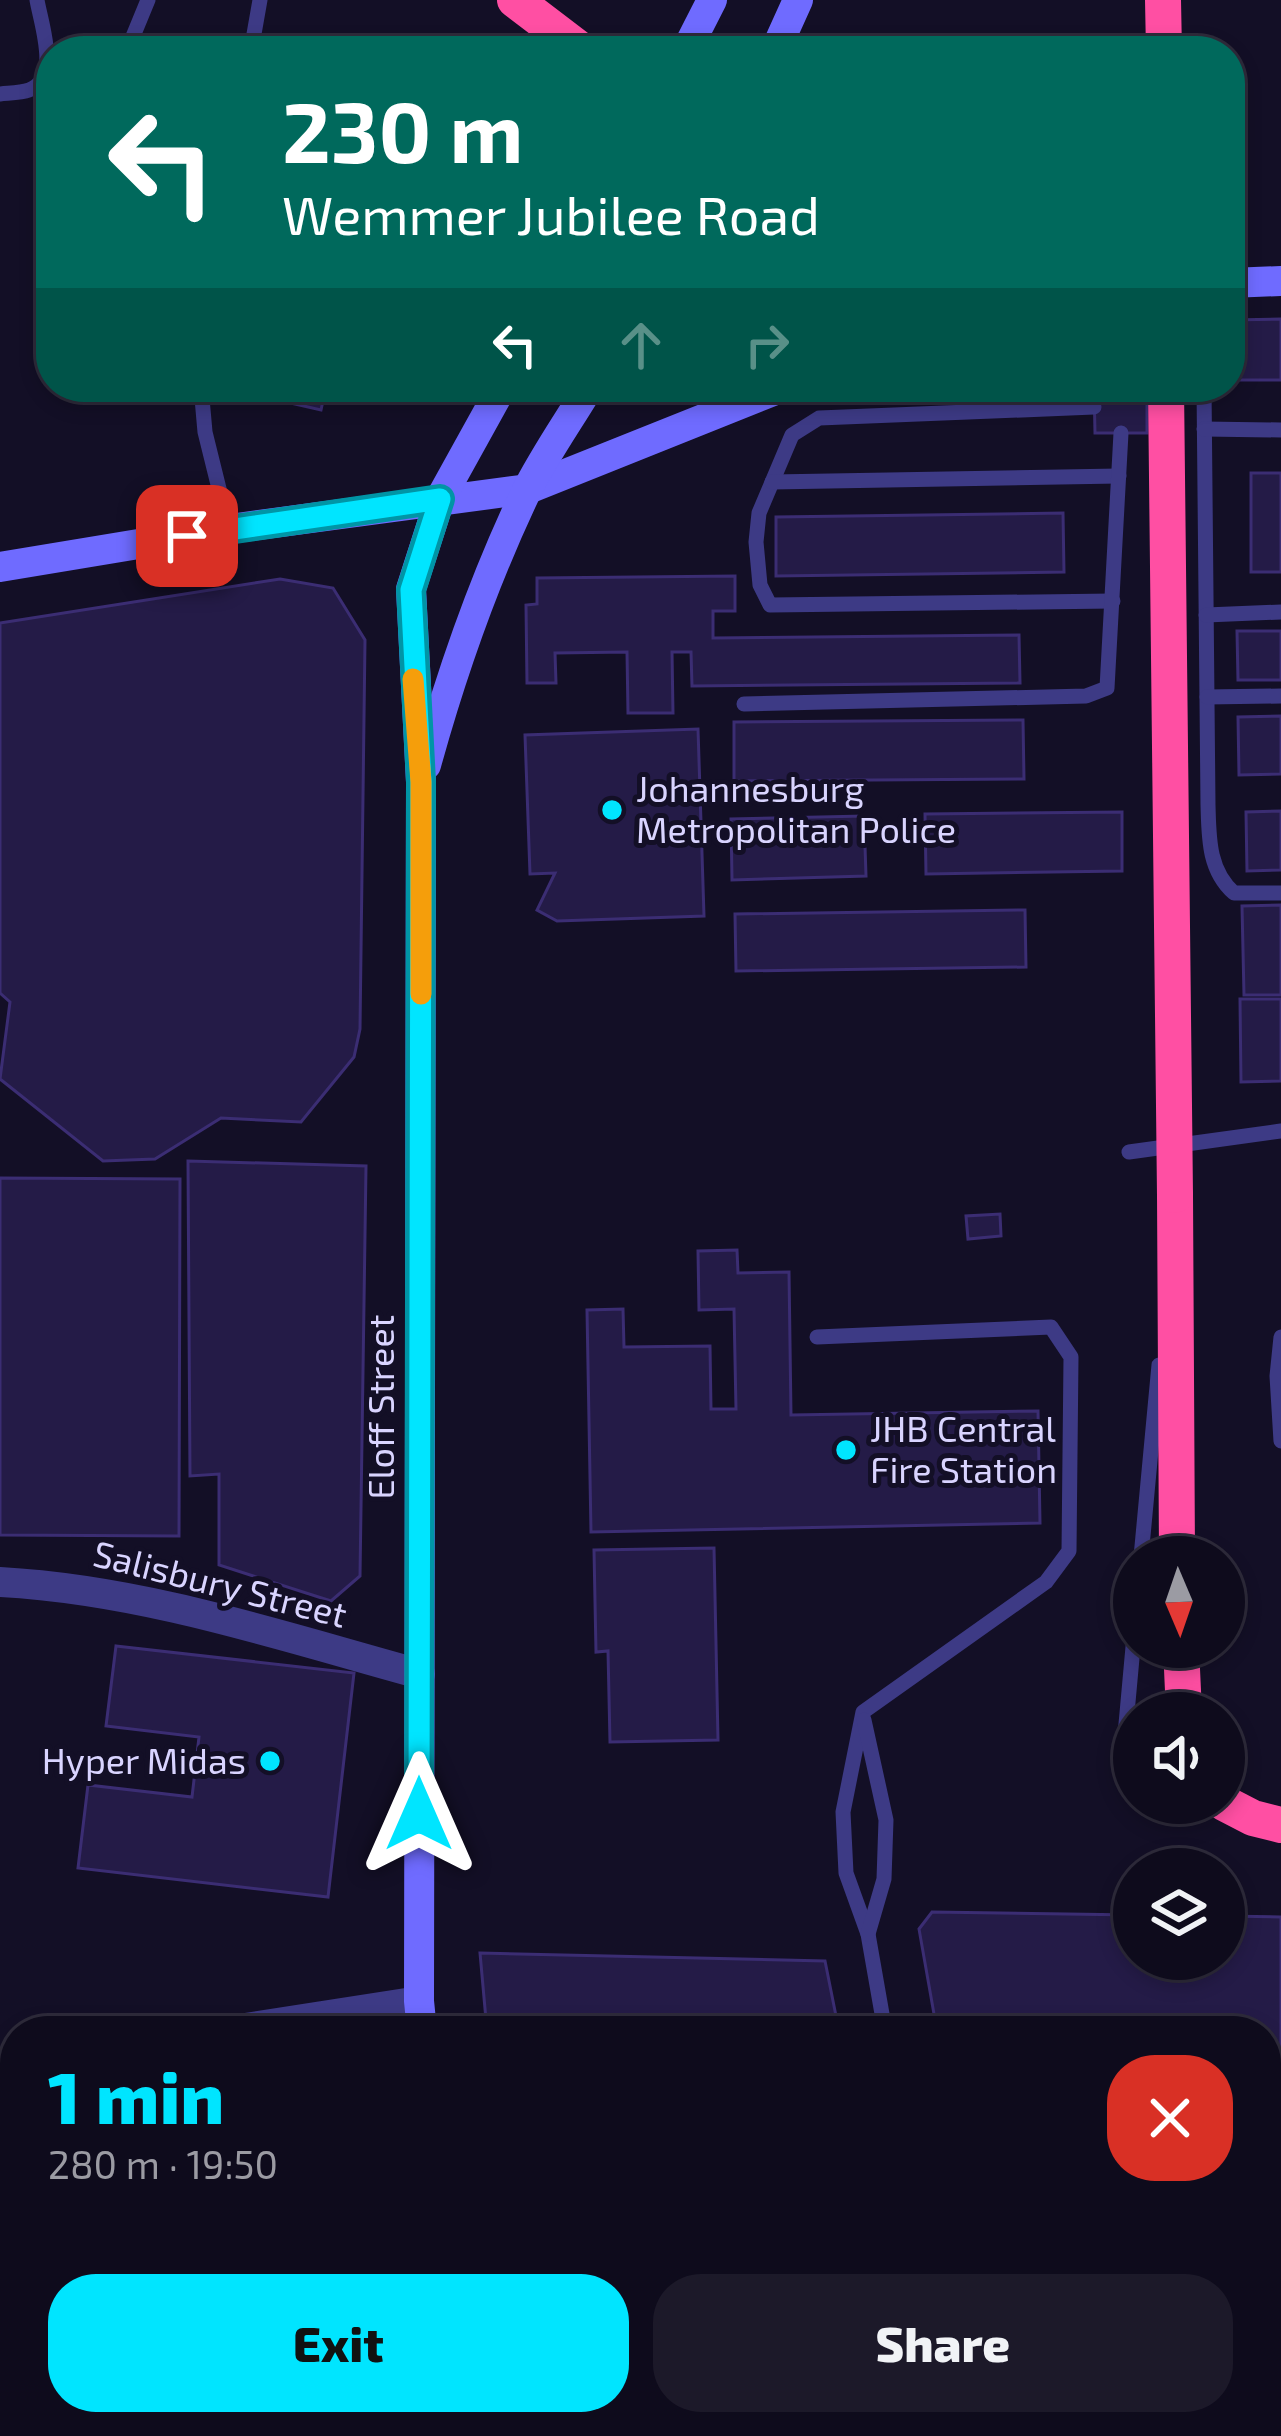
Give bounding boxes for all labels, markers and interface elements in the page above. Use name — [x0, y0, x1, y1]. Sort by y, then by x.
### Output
text: 230 m — [282, 79, 524, 180]
icon: left — [84, 84, 240, 240]
text: Wemmer Jubilee Road — [282, 181, 820, 246]
icon: left — [482, 312, 548, 378]
icon: ahead — [608, 312, 674, 378]
icon: right — [734, 312, 800, 378]
pin — [136, 485, 238, 587]
icon: arrive — [154, 503, 220, 569]
place label: Johannesburg Metropolitan Police — [636, 766, 956, 850]
marker: Johannesburg Metropolitan Police — [599, 797, 625, 823]
street label: Eloff Street — [358, 1315, 401, 1499]
place label: JHB Central Fire Station — [870, 1406, 1057, 1490]
marker: JHB Central Fire Station — [833, 1437, 859, 1463]
street label: Salisbury Street — [89, 1530, 352, 1635]
north arrow — [1113, 1536, 1245, 1668]
map controls — [1113, 1536, 1245, 1980]
button: sound — [1113, 1692, 1245, 1824]
place label: Hyper Midas — [42, 1738, 246, 1781]
marker: Hyper Midas — [257, 1748, 283, 1774]
position arrow — [356, 1751, 482, 1877]
button: layers — [1113, 1848, 1245, 1980]
text: 1 min — [48, 2052, 224, 2138]
button: close — [1107, 2055, 1233, 2181]
text: 280 m · 19:50 — [48, 2140, 278, 2187]
button: Exit — [48, 2274, 629, 2412]
button: Share — [653, 2274, 1233, 2412]

